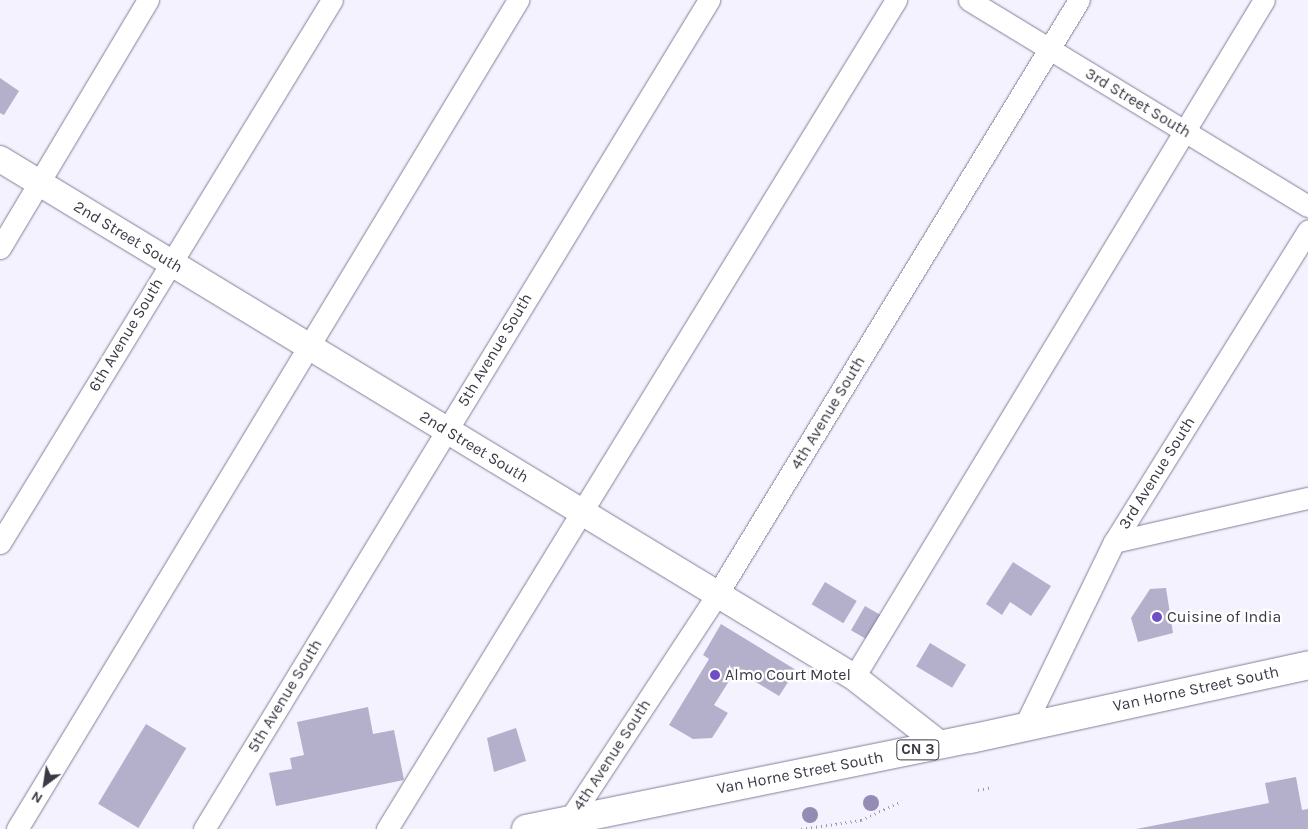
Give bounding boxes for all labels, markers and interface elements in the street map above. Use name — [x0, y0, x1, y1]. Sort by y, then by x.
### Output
street label: 3rd Street South — [1082, 64, 1194, 142]
street label: 2nd Street South — [70, 197, 186, 277]
street label: 6th Avenue South — [85, 275, 167, 395]
street label: 5th Avenue South — [454, 290, 536, 410]
street label: 4th Avenue South — [787, 353, 869, 473]
street label: 2nd Street South — [416, 407, 532, 487]
street label: 3rd Avenue South — [1115, 413, 1199, 533]
place label: Cuisine of India — [1167, 607, 1281, 627]
marker: Cuisine of India — [1151, 611, 1163, 623]
street label: 5th Avenue South — [244, 636, 326, 756]
street label: Van Horne Street South — [1111, 662, 1281, 716]
place label: Almo Court Motel — [725, 665, 851, 685]
marker: Almo Court Motel — [709, 669, 721, 681]
street label: 4th Avenue South — [569, 696, 655, 814]
road number: CN 3 — [896, 738, 940, 762]
street label: Van Horne Street South — [715, 747, 885, 799]
north arrow — [20, 759, 70, 809]
text: N — [28, 787, 46, 807]

